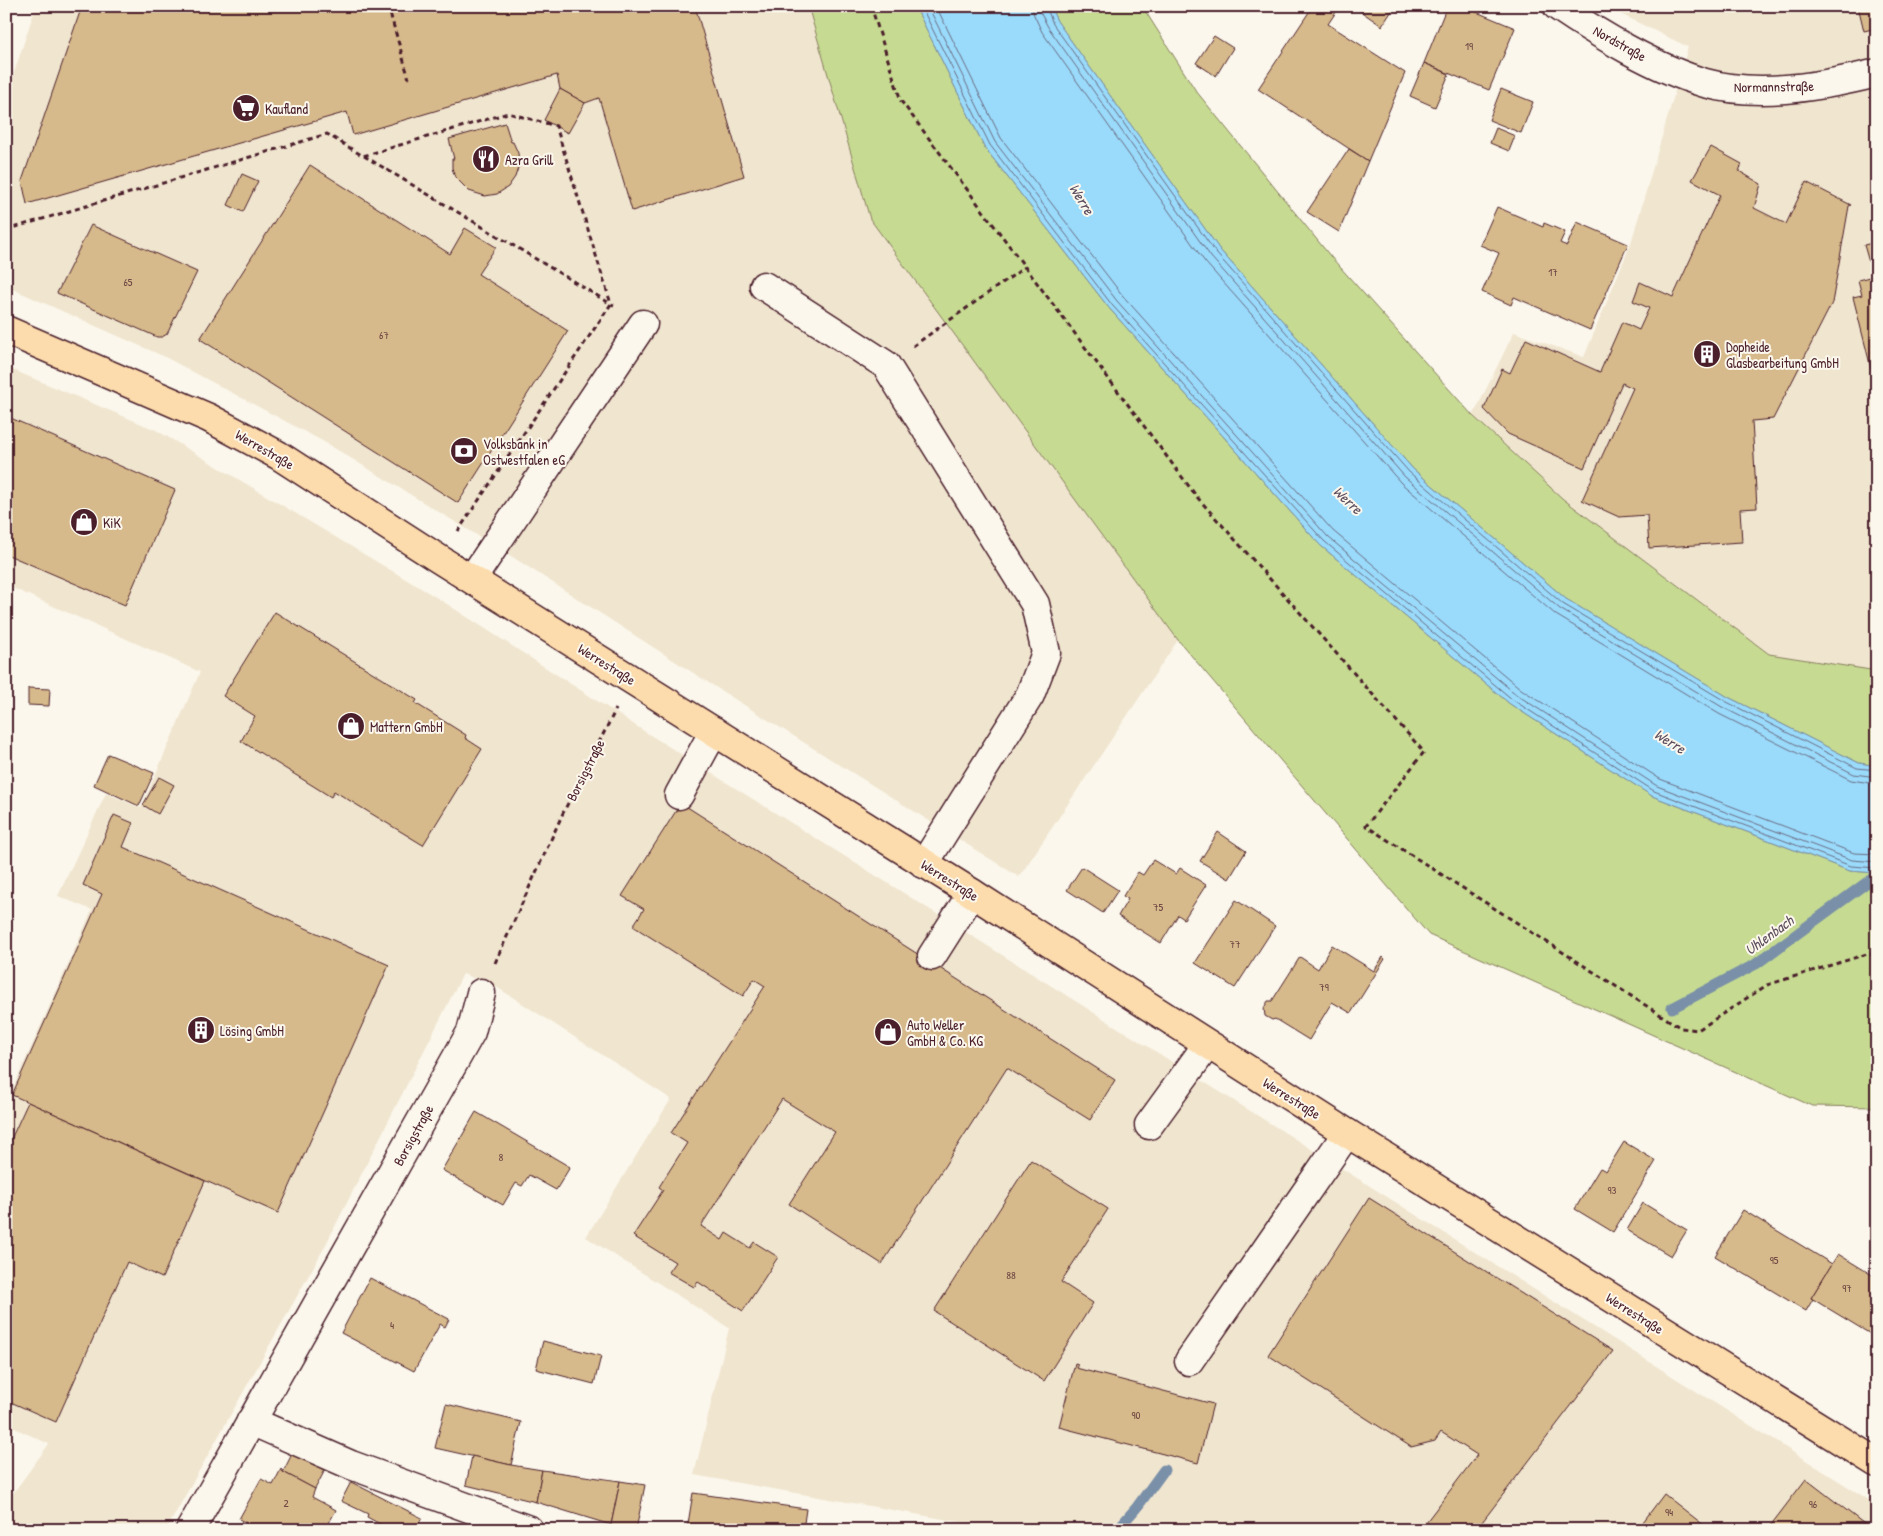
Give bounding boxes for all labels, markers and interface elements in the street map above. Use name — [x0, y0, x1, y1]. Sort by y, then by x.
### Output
street label: Nordstraße — [1590, 21, 1650, 66]
house number: 19 — [1465, 39, 1473, 53]
street label: Normannstraße — [1734, 76, 1815, 97]
supermarket icon: Kaufland — [231, 93, 261, 123]
place label: Kaufland — [265, 99, 308, 118]
restaurant icon: Azra Grill — [471, 144, 501, 174]
place label: Azra Grill — [505, 150, 554, 169]
water label: Werre — [1065, 180, 1100, 219]
house number: 17 — [1548, 265, 1558, 279]
house number: 65 — [123, 275, 133, 289]
house number: 67 — [379, 328, 389, 342]
place label: Dopheide Glasbearbeitung GmbH — [1726, 337, 1839, 373]
building icon: Dopheide Glasbearbeitung GmbH — [1692, 339, 1722, 369]
street label: Werrestraße — [232, 425, 298, 474]
place label: Volksbank in Ostwestfalen eG — [483, 434, 565, 469]
bank icon: Volksbank in Ostwestfalen eG — [449, 436, 479, 466]
water label: Werre — [1329, 481, 1368, 520]
shop icon: KiK — [69, 507, 99, 537]
place label: KiK — [103, 513, 121, 532]
street label: Werrestraße — [574, 639, 640, 690]
shop icon: Mattern GmbH — [336, 711, 366, 741]
place label: Mattern GmbH — [370, 717, 443, 736]
water label: Werre — [1651, 723, 1690, 759]
street label: Borsigstraße — [561, 735, 610, 805]
street label: Werrestraße — [917, 855, 983, 906]
house number: 75 — [1153, 900, 1163, 914]
water label: Uhlenbach — [1740, 909, 1799, 960]
house number: 77 — [1230, 937, 1240, 951]
house number: 79 — [1319, 980, 1329, 994]
building icon: Lösing GmbH — [186, 1015, 216, 1045]
place label: Auto Weller GmbH & Co. KG — [907, 1015, 983, 1050]
shop icon: Auto Weller GmbH & Co. KG — [873, 1017, 903, 1047]
place label: Lösing GmbH — [220, 1021, 284, 1041]
street label: Werrestraße — [1259, 1073, 1325, 1124]
street label: Borsigstraße — [388, 1101, 439, 1169]
house number: 8 — [499, 1150, 504, 1164]
house number: 93 — [1608, 1183, 1617, 1197]
house number: 95 — [1770, 1253, 1779, 1267]
house number: 88 — [1006, 1268, 1016, 1282]
house number: 97 — [1842, 1281, 1852, 1295]
street label: Werrestraße — [1602, 1288, 1668, 1339]
house number: 4 — [390, 1318, 394, 1332]
house number: 90 — [1132, 1408, 1141, 1422]
house number: 2 — [283, 1496, 289, 1510]
house number: 96 — [1809, 1497, 1818, 1511]
house number: 94 — [1665, 1505, 1673, 1519]

